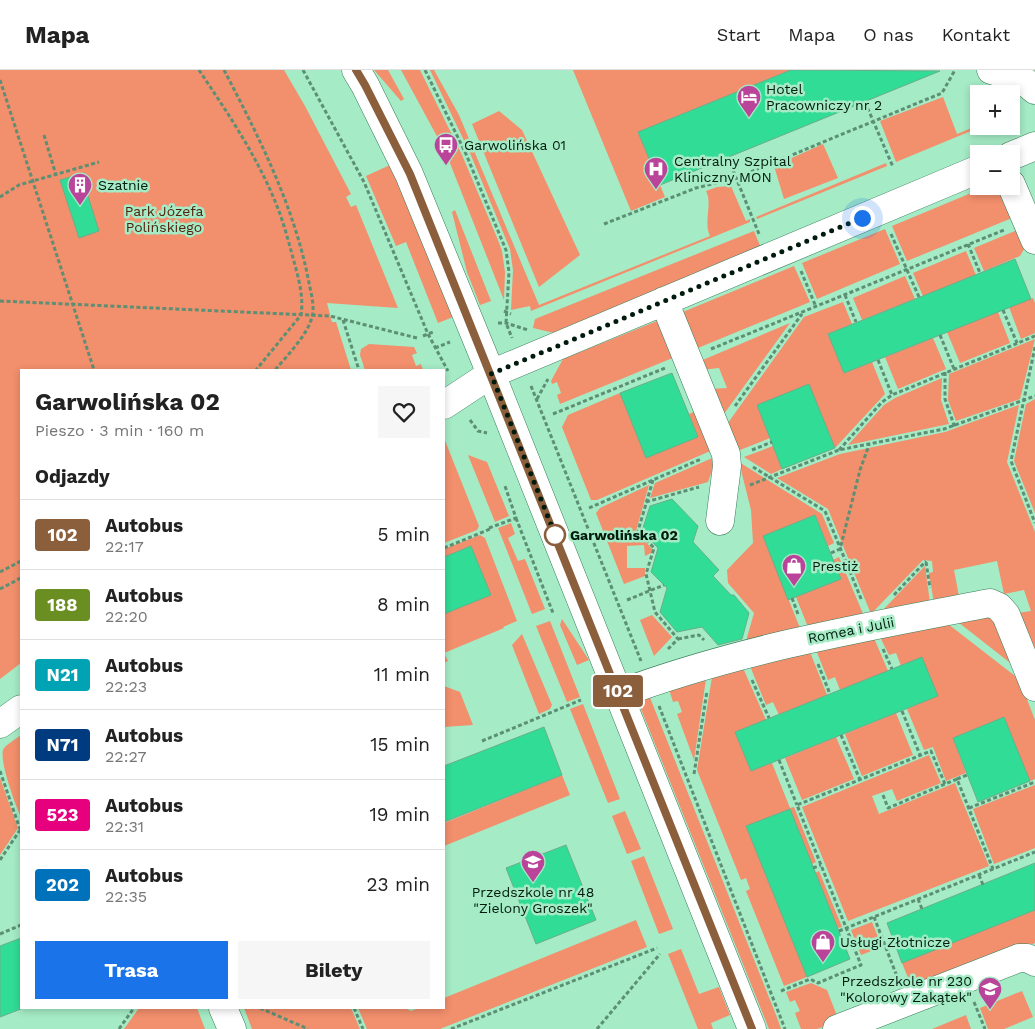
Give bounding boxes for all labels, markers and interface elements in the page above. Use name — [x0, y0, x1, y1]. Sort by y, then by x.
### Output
text: Mapa — [25, 21, 90, 49]
text: Start — [717, 24, 760, 45]
text: Mapa — [788, 24, 835, 45]
text: O nas — [863, 24, 914, 45]
text: Kontakt — [942, 24, 1010, 45]
place label: Hotel Pracowniczy nr 2 — [766, 81, 882, 113]
hotel icon: Hotel Pracowniczy nr 2 — [736, 84, 762, 118]
map controls — [970, 85, 1020, 195]
button: + — [970, 85, 1020, 135]
bus stop icon: Garwolińska 01 — [433, 132, 459, 166]
place label: Garwolińska 01 — [464, 137, 566, 153]
button: − — [970, 145, 1020, 195]
place label: Centralny Szpital Kliniczny MON — [674, 153, 792, 185]
hospital icon: Centralny Szpital Kliniczny MON — [643, 156, 669, 190]
building icon: Szatnie — [67, 172, 93, 206]
place label: Szatnie — [98, 177, 148, 193]
park label: Park Józefa Polińskiego — [125, 203, 203, 235]
your location — [850, 206, 875, 231]
button: heart — [378, 386, 430, 438]
text: Garwolińska 02 — [35, 388, 220, 416]
text: Pieszo · 3 min · 160 m — [35, 421, 204, 440]
text: Odjazdy — [35, 465, 110, 488]
text: Autobus — [105, 514, 183, 537]
text: 5 min — [378, 523, 430, 546]
text: 102 — [47, 524, 78, 545]
marker: Garwolińska 02 — [544, 524, 566, 546]
place label: Garwolińska 02 — [570, 527, 678, 543]
text: 22:17 — [105, 537, 144, 556]
shop icon: Prestiż — [781, 553, 807, 587]
place label: Prestiż — [812, 558, 859, 574]
text: Autobus — [105, 584, 183, 607]
text: 8 min — [377, 593, 430, 616]
text: 188 — [47, 594, 78, 615]
text: 22:20 — [105, 607, 148, 626]
street label: Romea i Julii — [806, 614, 896, 646]
text: Autobus — [105, 654, 183, 677]
text: 11 min — [374, 663, 430, 686]
text: N21 — [47, 664, 78, 685]
line badge: 102 — [589, 675, 647, 707]
text: 22:23 — [105, 677, 147, 696]
text: 102 — [603, 680, 633, 701]
text: Autobus — [105, 724, 183, 747]
text: 15 min — [370, 733, 430, 756]
text: N71 — [46, 734, 79, 755]
text: 22:27 — [105, 747, 146, 766]
text: Autobus — [105, 794, 183, 817]
text: 19 min — [369, 803, 430, 826]
text: 523 — [47, 804, 78, 825]
text: 22:31 — [105, 817, 144, 836]
school or university icon: Przedszkole nr 48 "Zielony Groszek" — [520, 849, 546, 883]
text: Autobus — [105, 864, 183, 887]
text: 23 min — [366, 873, 430, 896]
text: 202 — [46, 874, 79, 895]
place label: Przedszkole nr 48 "Zielony Groszek" — [472, 884, 594, 916]
text: 22:35 — [105, 887, 147, 906]
shop icon: Usługi Złotnicze — [810, 929, 836, 963]
place label: Usługi Złotnicze — [840, 934, 950, 950]
button: Trasa — [35, 941, 228, 999]
button: Bilety — [238, 941, 430, 999]
place label: Przedszkole nr 230 "Kolorowy Zakątek" — [840, 973, 972, 1005]
school or university icon: Przedszkole nr 230 "Kolorowy Zakątek" — [977, 976, 1003, 1010]

